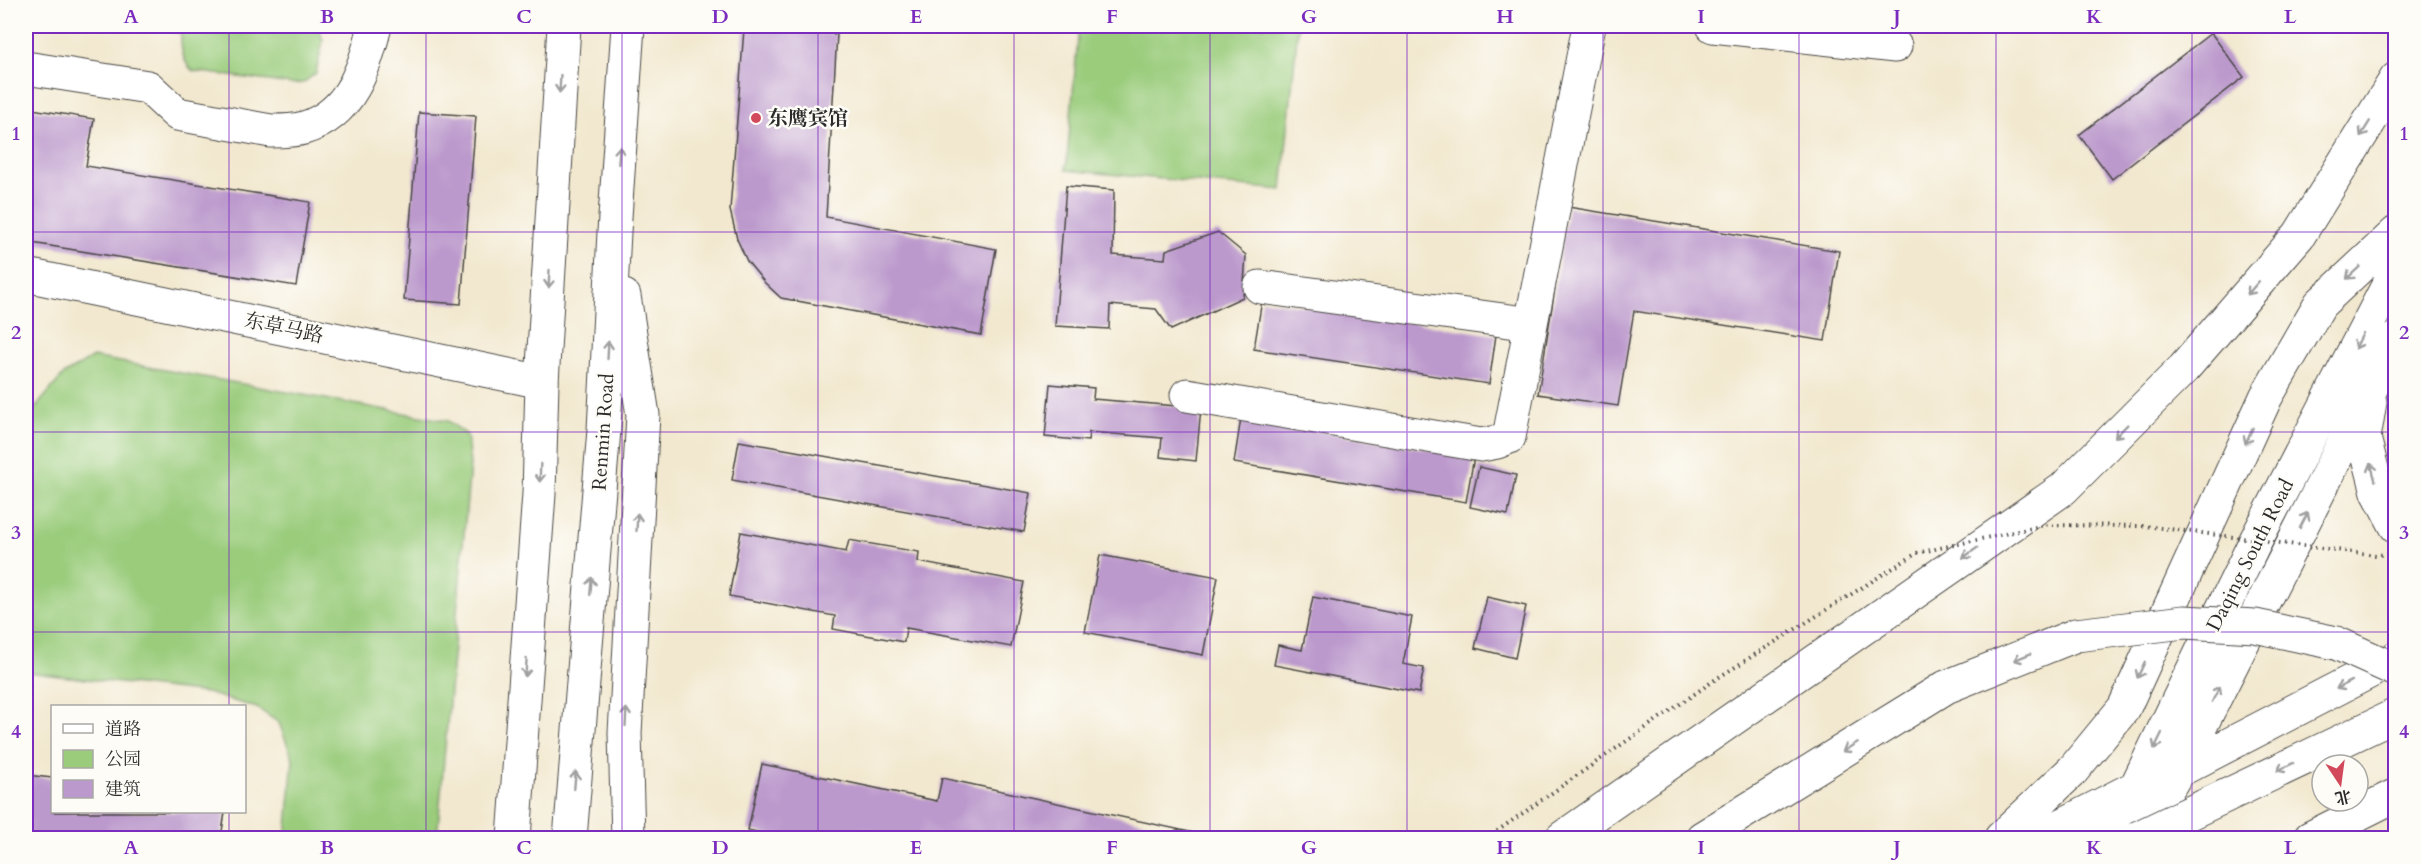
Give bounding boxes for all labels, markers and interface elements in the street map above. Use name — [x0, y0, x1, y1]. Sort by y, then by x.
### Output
text: A — [123, 3, 139, 30]
text: B — [320, 3, 334, 30]
text: C — [516, 3, 532, 30]
text: D — [711, 3, 729, 30]
text: E — [910, 3, 922, 30]
text: F — [1106, 3, 1118, 30]
text: G — [1301, 3, 1317, 30]
text: H — [1496, 3, 1514, 30]
text: I — [1697, 3, 1705, 30]
text: J — [1890, 3, 1901, 30]
text: K — [2086, 3, 2103, 30]
text: L — [2284, 3, 2297, 30]
one-way arrow — [555, 73, 566, 93]
place label: 东鹰宾馆 — [768, 105, 848, 132]
marker: 东鹰宾馆 — [749, 111, 763, 125]
text: 1 — [11, 120, 21, 147]
one-way arrow — [2358, 120, 2370, 137]
text: 1 — [2399, 120, 2409, 147]
one-way arrow — [614, 145, 625, 165]
one-way arrow — [2346, 266, 2361, 280]
one-way arrow — [543, 268, 554, 288]
one-way arrow — [2246, 280, 2260, 295]
street label: 东草马路 — [242, 306, 326, 350]
text: 2 — [11, 319, 21, 346]
text: 2 — [2399, 319, 2409, 346]
one-way arrow — [2353, 332, 2365, 349]
one-way arrow — [603, 340, 614, 360]
street label: Renmin Road — [585, 372, 621, 492]
one-way arrow — [2113, 424, 2128, 438]
one-way arrow — [2242, 426, 2254, 444]
one-way arrow — [534, 463, 546, 483]
one-way arrow — [2367, 463, 2378, 482]
street label: Daqing South Road — [2200, 474, 2300, 636]
one-way arrow — [2298, 511, 2310, 529]
one-way arrow — [632, 513, 643, 533]
text: 3 — [11, 519, 21, 546]
text: 3 — [2399, 519, 2409, 546]
one-way arrow — [1962, 547, 1978, 559]
one-way arrow — [586, 576, 597, 596]
one-way arrow — [2013, 652, 2032, 663]
one-way arrow — [521, 657, 532, 677]
one-way arrow — [2134, 661, 2146, 679]
one-way arrow — [2335, 680, 2353, 691]
one-way arrow — [2211, 686, 2222, 704]
legend — [51, 705, 246, 813]
one-way arrow — [621, 708, 632, 728]
text: 道路 — [105, 717, 141, 742]
text: 4 — [11, 718, 21, 745]
text: 4 — [2399, 718, 2409, 745]
one-way arrow — [2152, 731, 2164, 749]
one-way arrow — [1842, 742, 1859, 754]
text: 公园 — [105, 747, 141, 772]
north arrow — [2310, 753, 2370, 813]
one-way arrow — [2277, 761, 2295, 773]
one-way arrow — [570, 771, 581, 791]
text: 建筑 — [105, 777, 141, 802]
text: 北 — [2333, 784, 2353, 809]
text: A — [123, 834, 139, 861]
text: B — [320, 834, 334, 861]
text: C — [516, 834, 532, 861]
text: D — [711, 834, 729, 861]
text: E — [910, 834, 922, 861]
text: F — [1106, 834, 1118, 861]
text: G — [1301, 834, 1317, 861]
text: H — [1496, 834, 1514, 861]
text: I — [1697, 834, 1705, 861]
text: J — [1890, 834, 1901, 861]
text: K — [2086, 834, 2103, 861]
text: L — [2284, 834, 2297, 861]

